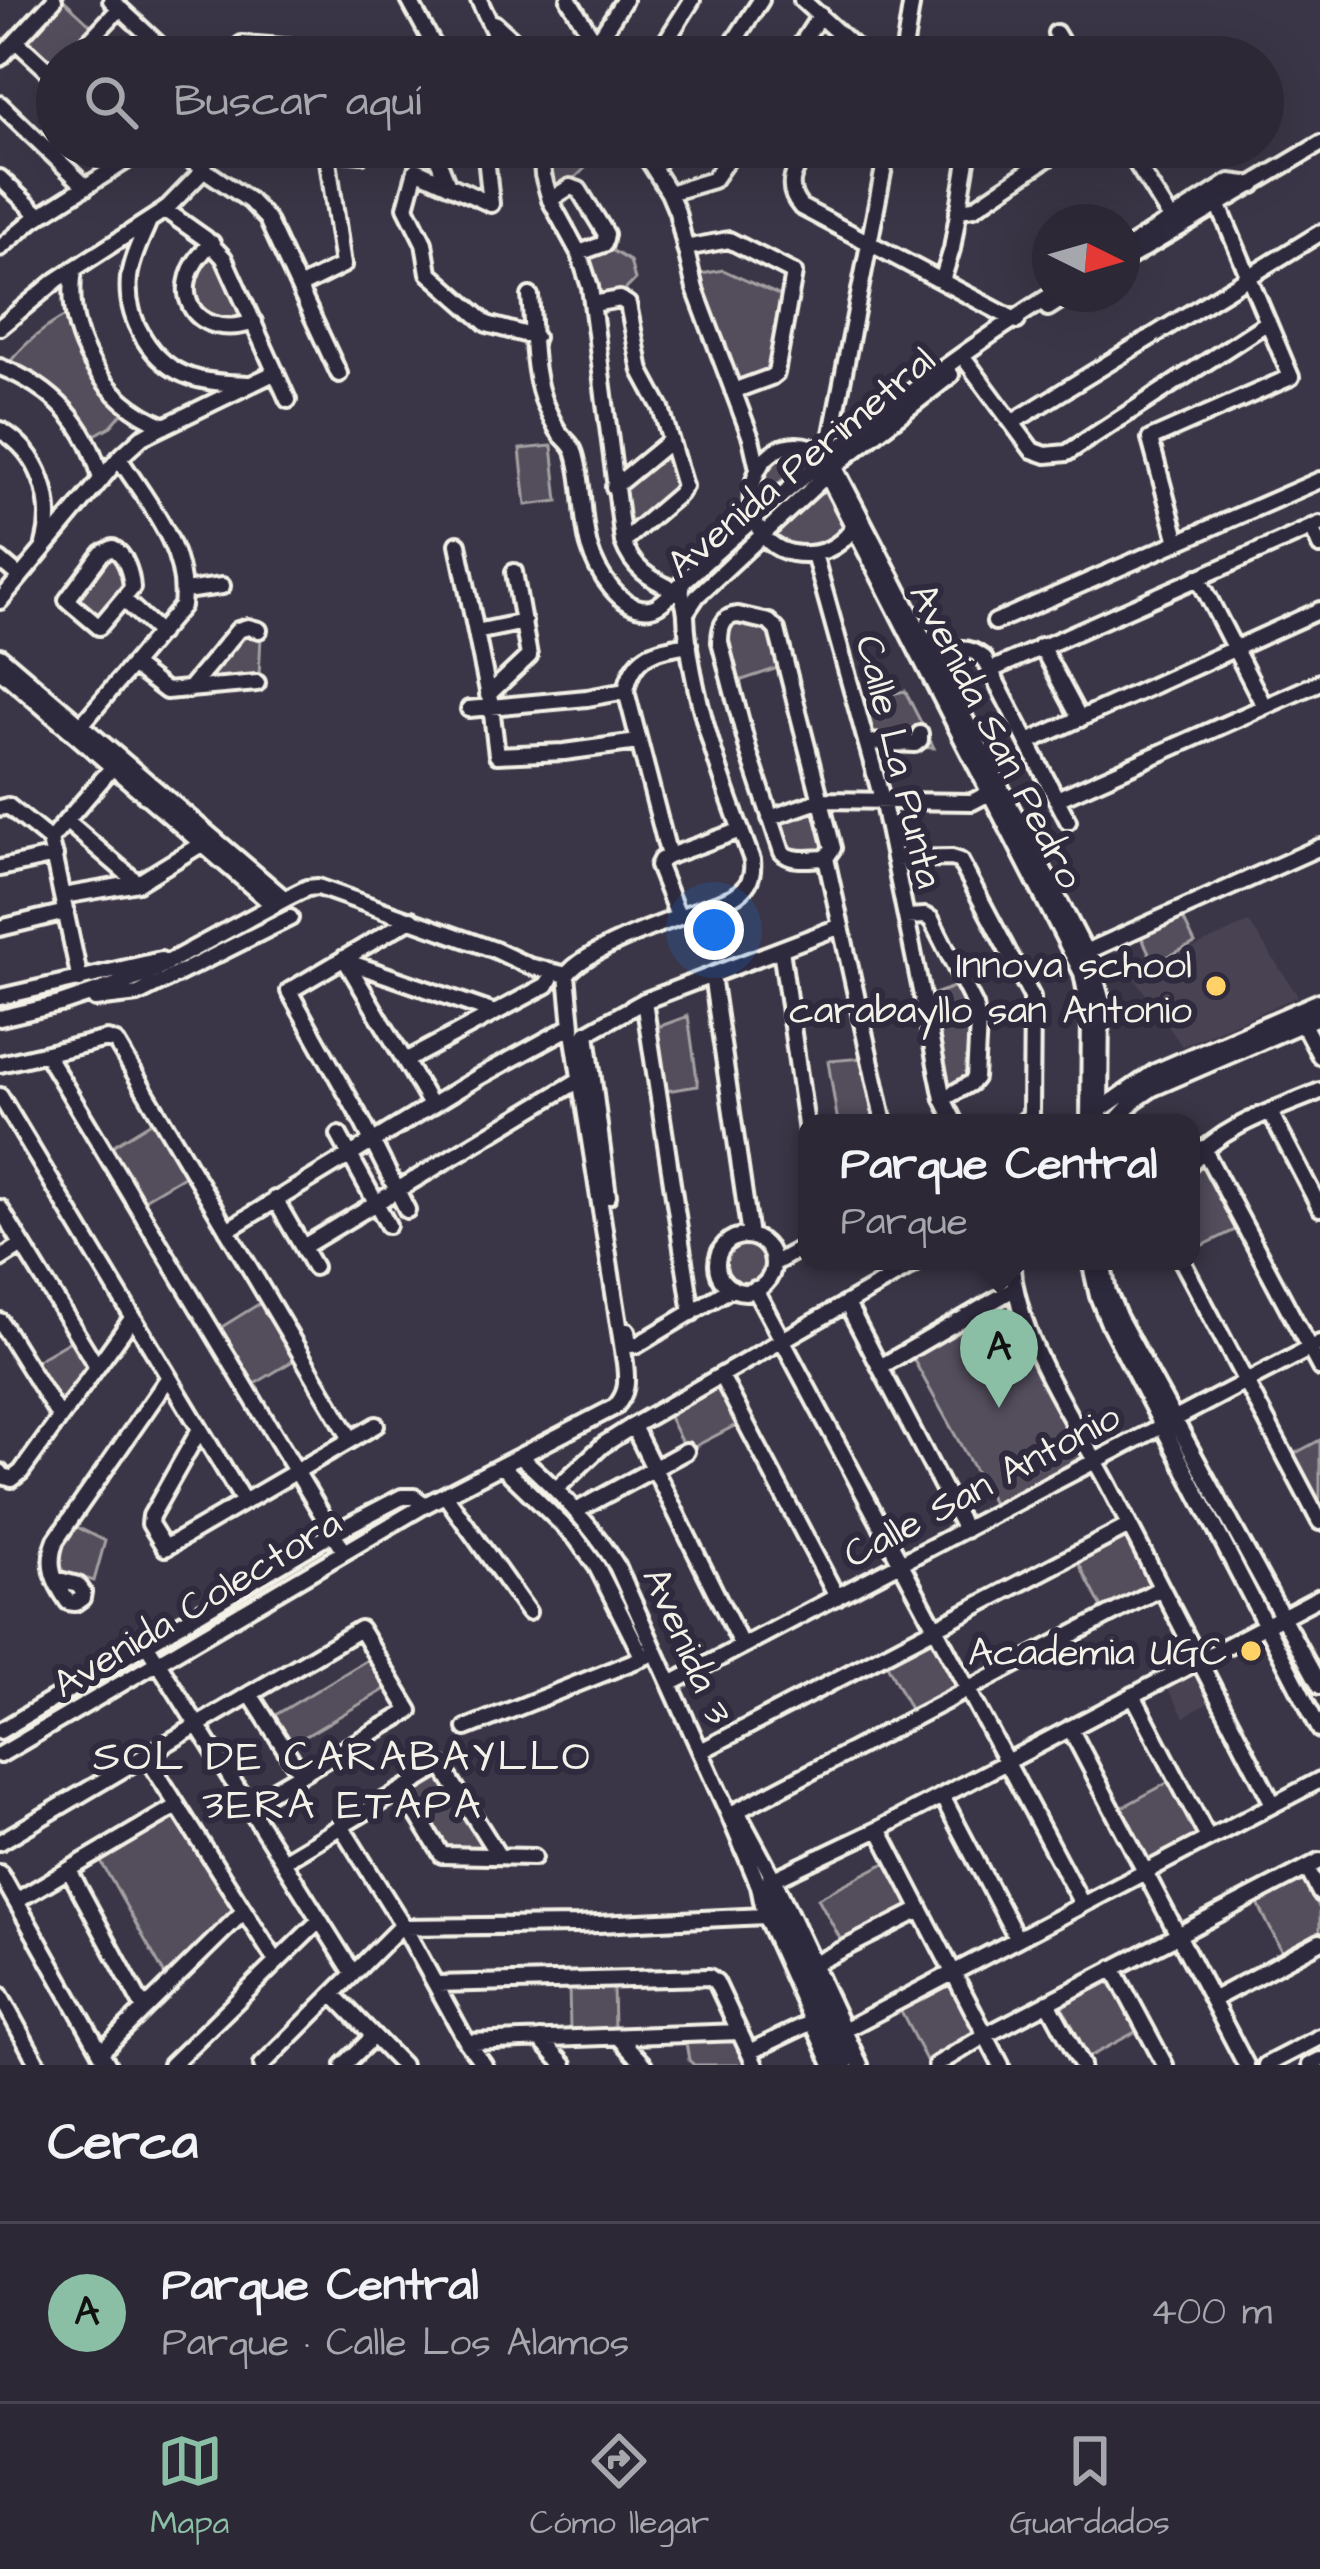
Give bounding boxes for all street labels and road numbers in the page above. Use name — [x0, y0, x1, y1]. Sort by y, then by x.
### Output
street label: Avenida Perimetral — [656, 335, 948, 592]
street label: Avenida San Pedro — [895, 574, 1096, 899]
street label: Calle La Punta — [841, 630, 956, 894]
street label: Calle San Antonio — [835, 1391, 1130, 1582]
street label: Avenida Colectora — [43, 1497, 352, 1712]
street label: Avenida 3 — [628, 1559, 745, 1733]

